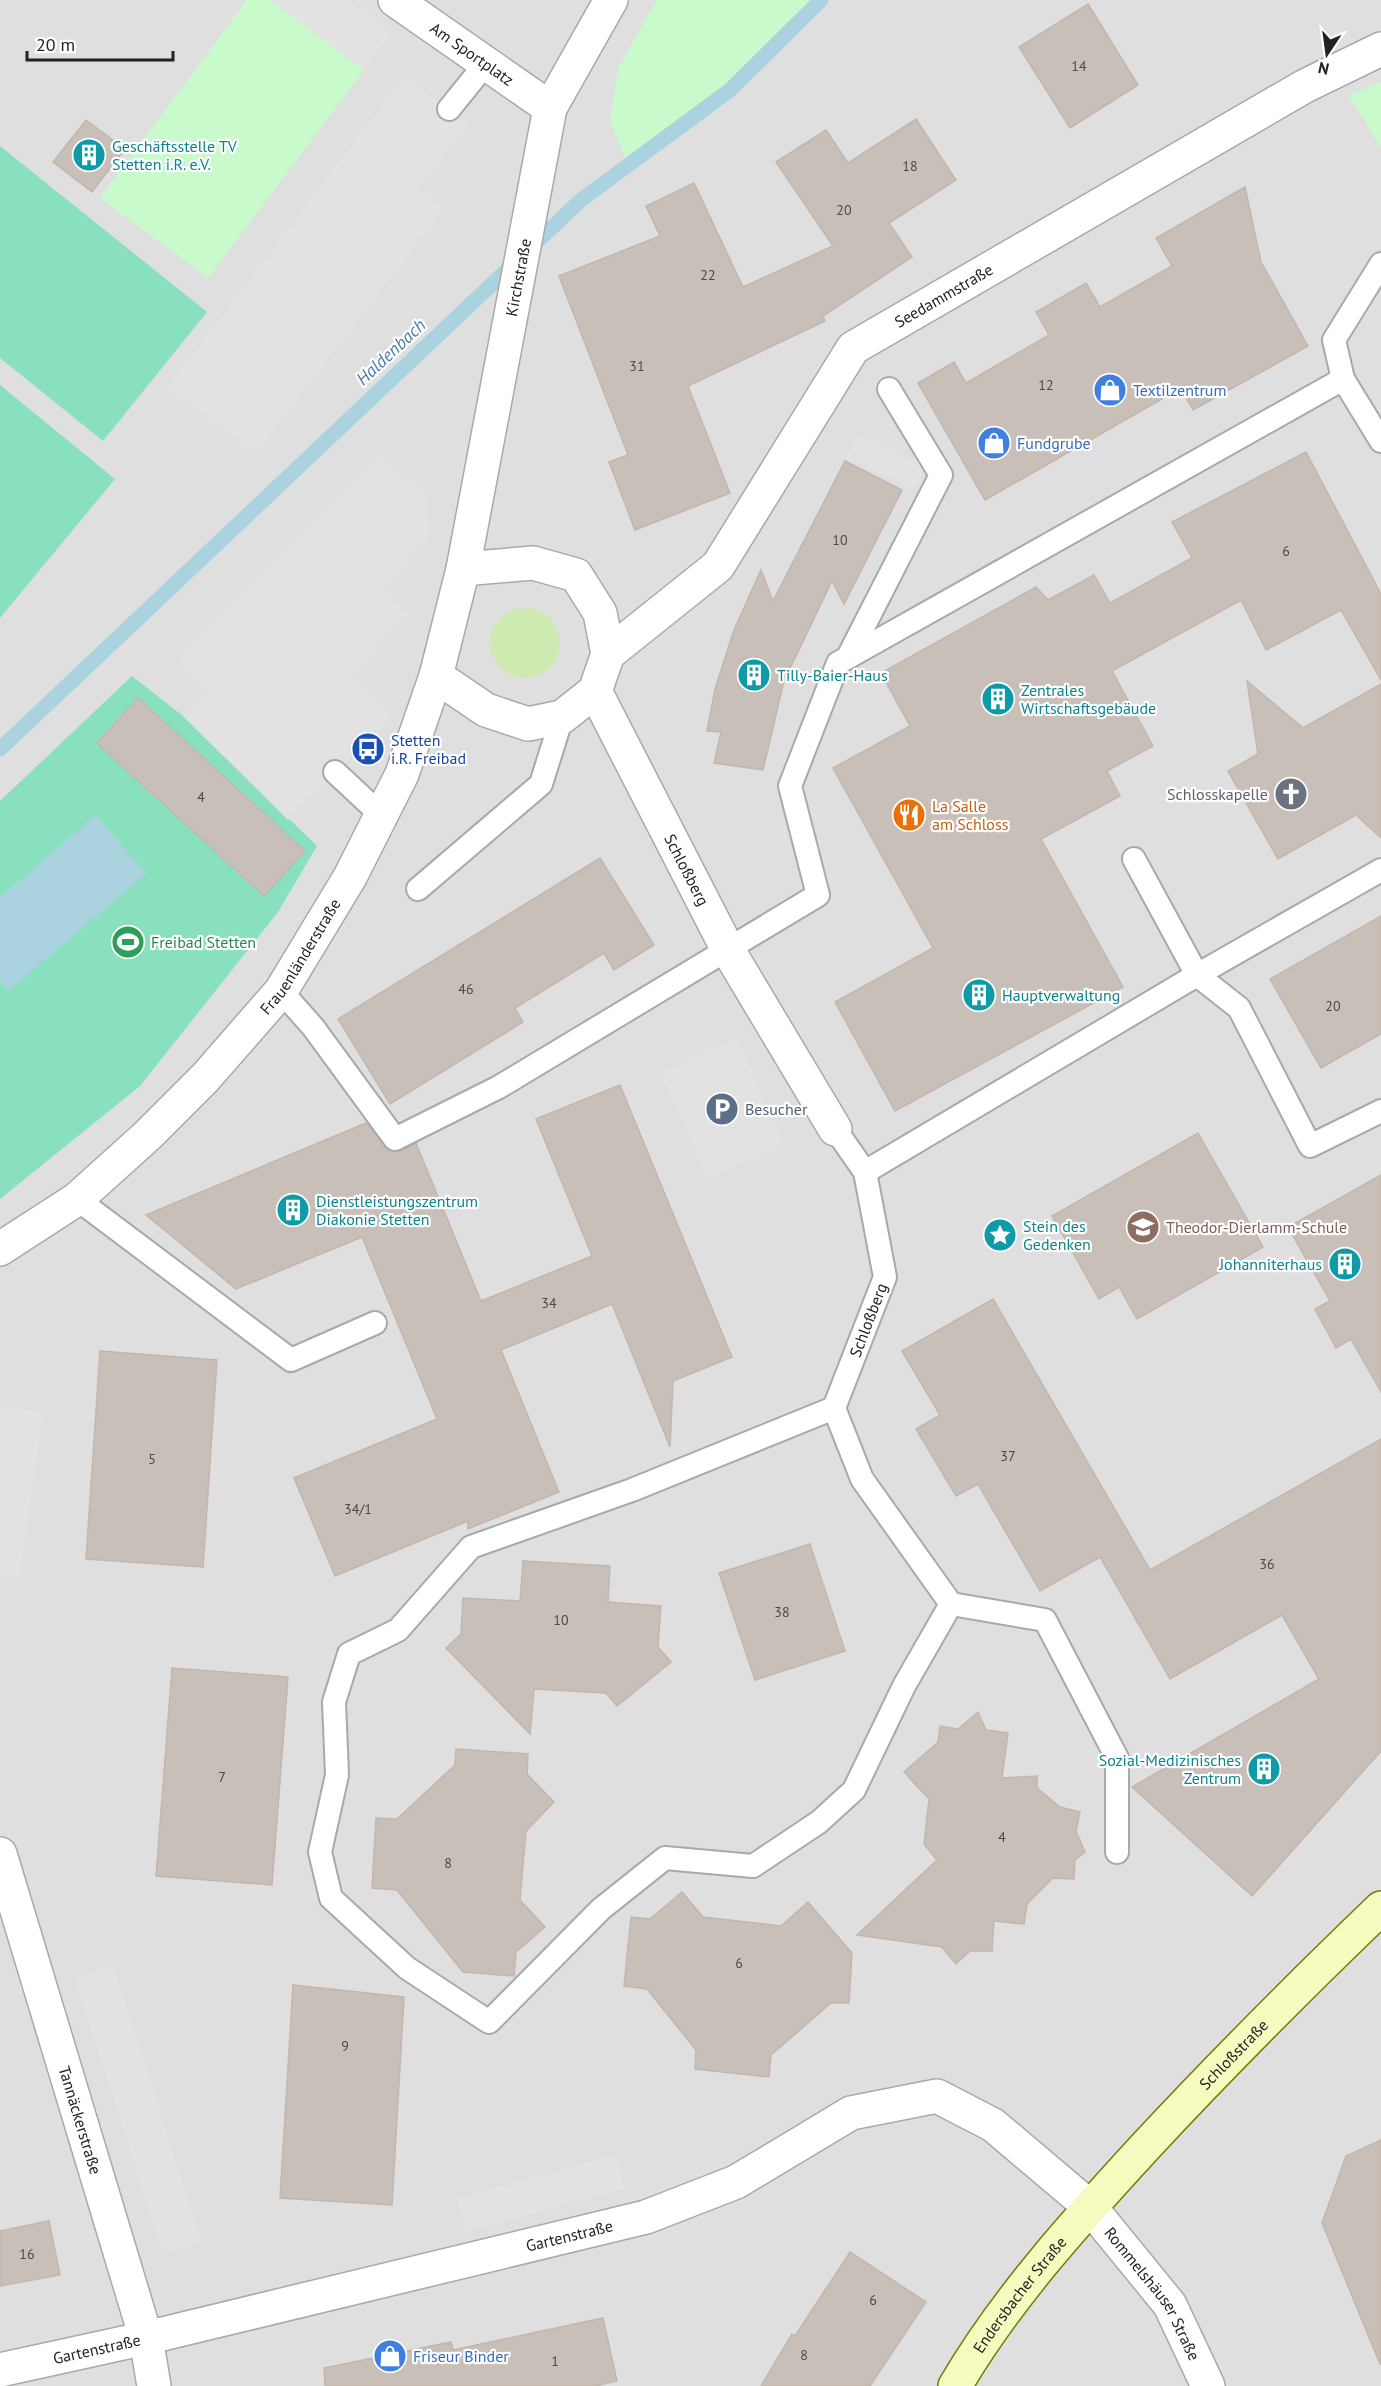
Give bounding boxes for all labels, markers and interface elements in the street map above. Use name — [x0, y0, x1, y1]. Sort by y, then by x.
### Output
street label: Am Sportplatz — [426, 18, 518, 90]
scale bar — [27, 24, 172, 62]
north arrow — [1297, 24, 1357, 84]
text: 20 m — [36, 33, 75, 56]
house number: 14 — [1071, 57, 1087, 75]
text: N — [1316, 58, 1331, 80]
place label: Geschäftsstelle TV Stetten i.R. e.V. — [112, 136, 238, 174]
building icon: Geschäftsstelle TV Stetten i.R. e.V. — [71, 137, 107, 173]
house number: 18 — [902, 157, 918, 175]
house number: 20 — [836, 201, 852, 219]
street label: Kirchstraße — [501, 237, 535, 318]
street label: Seedammstraße — [891, 259, 996, 332]
house number: 22 — [700, 266, 716, 284]
water label: Haldenbach — [351, 313, 430, 390]
house number: 31 — [629, 357, 645, 375]
shop icon: Textilzentrum — [1092, 372, 1128, 408]
house number: 12 — [1038, 376, 1054, 394]
place label: Textilzentrum — [1133, 380, 1226, 400]
shop icon: Fundgrube — [976, 425, 1012, 461]
place label: Fundgrube — [1017, 433, 1091, 453]
house number: 10 — [832, 531, 848, 549]
house number: 6 — [1282, 542, 1290, 560]
building icon: Tilly-Baier-Haus — [736, 657, 772, 693]
place label: Tilly-Baier-Haus — [777, 665, 888, 685]
place label: Zentrales Wirtschaftsgebäude — [1021, 680, 1156, 718]
building icon: Zentrales Wirtschaftsgebäude — [980, 681, 1016, 717]
place label: Stetten i.R. Freibad — [391, 730, 466, 768]
bus stop icon: Stetten i.R. Freibad — [350, 731, 386, 767]
church icon: Schlosskapelle — [1273, 776, 1309, 812]
place label: Schlosskapelle — [1167, 784, 1268, 804]
house number: 4 — [197, 788, 205, 806]
place label: La Salle am Schloss — [932, 796, 1009, 834]
restaurant icon: La Salle am Schloss — [891, 797, 927, 833]
street label: Schloßberg — [660, 831, 714, 909]
street label: Frauenländerstraße — [255, 895, 345, 1018]
sports icon: Freibad Stetten — [110, 924, 146, 960]
place label: Freibad Stetten — [151, 932, 256, 952]
building icon: Hauptverwaltung — [961, 977, 997, 1013]
house number: 46 — [458, 980, 474, 998]
place label: Hauptverwaltung — [1002, 985, 1120, 1005]
house number: 20 — [1325, 997, 1341, 1015]
parking icon: Besucher — [704, 1091, 740, 1127]
place label: Besucher — [745, 1099, 808, 1119]
place label: Dienstleistungszentrum Diakonie Stetten — [316, 1191, 478, 1229]
building icon: Dienstleistungszentrum Diakonie Stetten — [275, 1192, 311, 1228]
school or university icon: Theodor-Dierlamm-Schule — [1125, 1209, 1161, 1245]
place label: Stein des Gedenken — [1023, 1216, 1091, 1254]
place icon: Stein des Gedenken — [982, 1217, 1018, 1253]
place label: Theodor-Dierlamm-Schule — [1166, 1217, 1347, 1237]
building icon: Johanniterhaus — [1327, 1246, 1363, 1282]
place label: Johanniterhaus — [1218, 1254, 1322, 1274]
street label: Schloßberg — [845, 1280, 891, 1360]
house number: 34 — [541, 1294, 557, 1312]
house number: 37 — [1000, 1447, 1016, 1465]
house number: 5 — [148, 1450, 156, 1468]
house number: 34/1 — [344, 1500, 372, 1518]
house number: 36 — [1259, 1555, 1275, 1573]
house number: 38 — [774, 1603, 790, 1621]
house number: 10 — [553, 1611, 569, 1629]
place label: Sozial-Medizinisches Zentrum — [1099, 1750, 1241, 1788]
building icon: Sozial-Medizinisches Zentrum — [1246, 1751, 1282, 1787]
house number: 7 — [218, 1768, 226, 1786]
house number: 4 — [998, 1828, 1006, 1846]
house number: 8 — [444, 1854, 452, 1872]
house number: 6 — [735, 1954, 743, 1972]
street label: Schloßstraße — [1195, 2015, 1272, 2094]
house number: 9 — [341, 2037, 349, 2055]
street label: Tannäckerstraße — [55, 2064, 106, 2177]
street label: Gartenstraße — [524, 2215, 615, 2256]
street label: Rommelshäuser Straße — [1100, 2223, 1205, 2364]
street label: Endersbacher Straße — [968, 2232, 1070, 2357]
house number: 16 — [19, 2245, 35, 2263]
house number: 6 — [869, 2291, 877, 2309]
street label: Gartenstraße — [51, 2330, 142, 2368]
shop icon: Friseur Binder — [372, 2338, 408, 2374]
place label: Friseur Binder — [413, 2346, 509, 2366]
house number: 8 — [800, 2346, 808, 2364]
house number: 1 — [551, 2352, 559, 2370]

